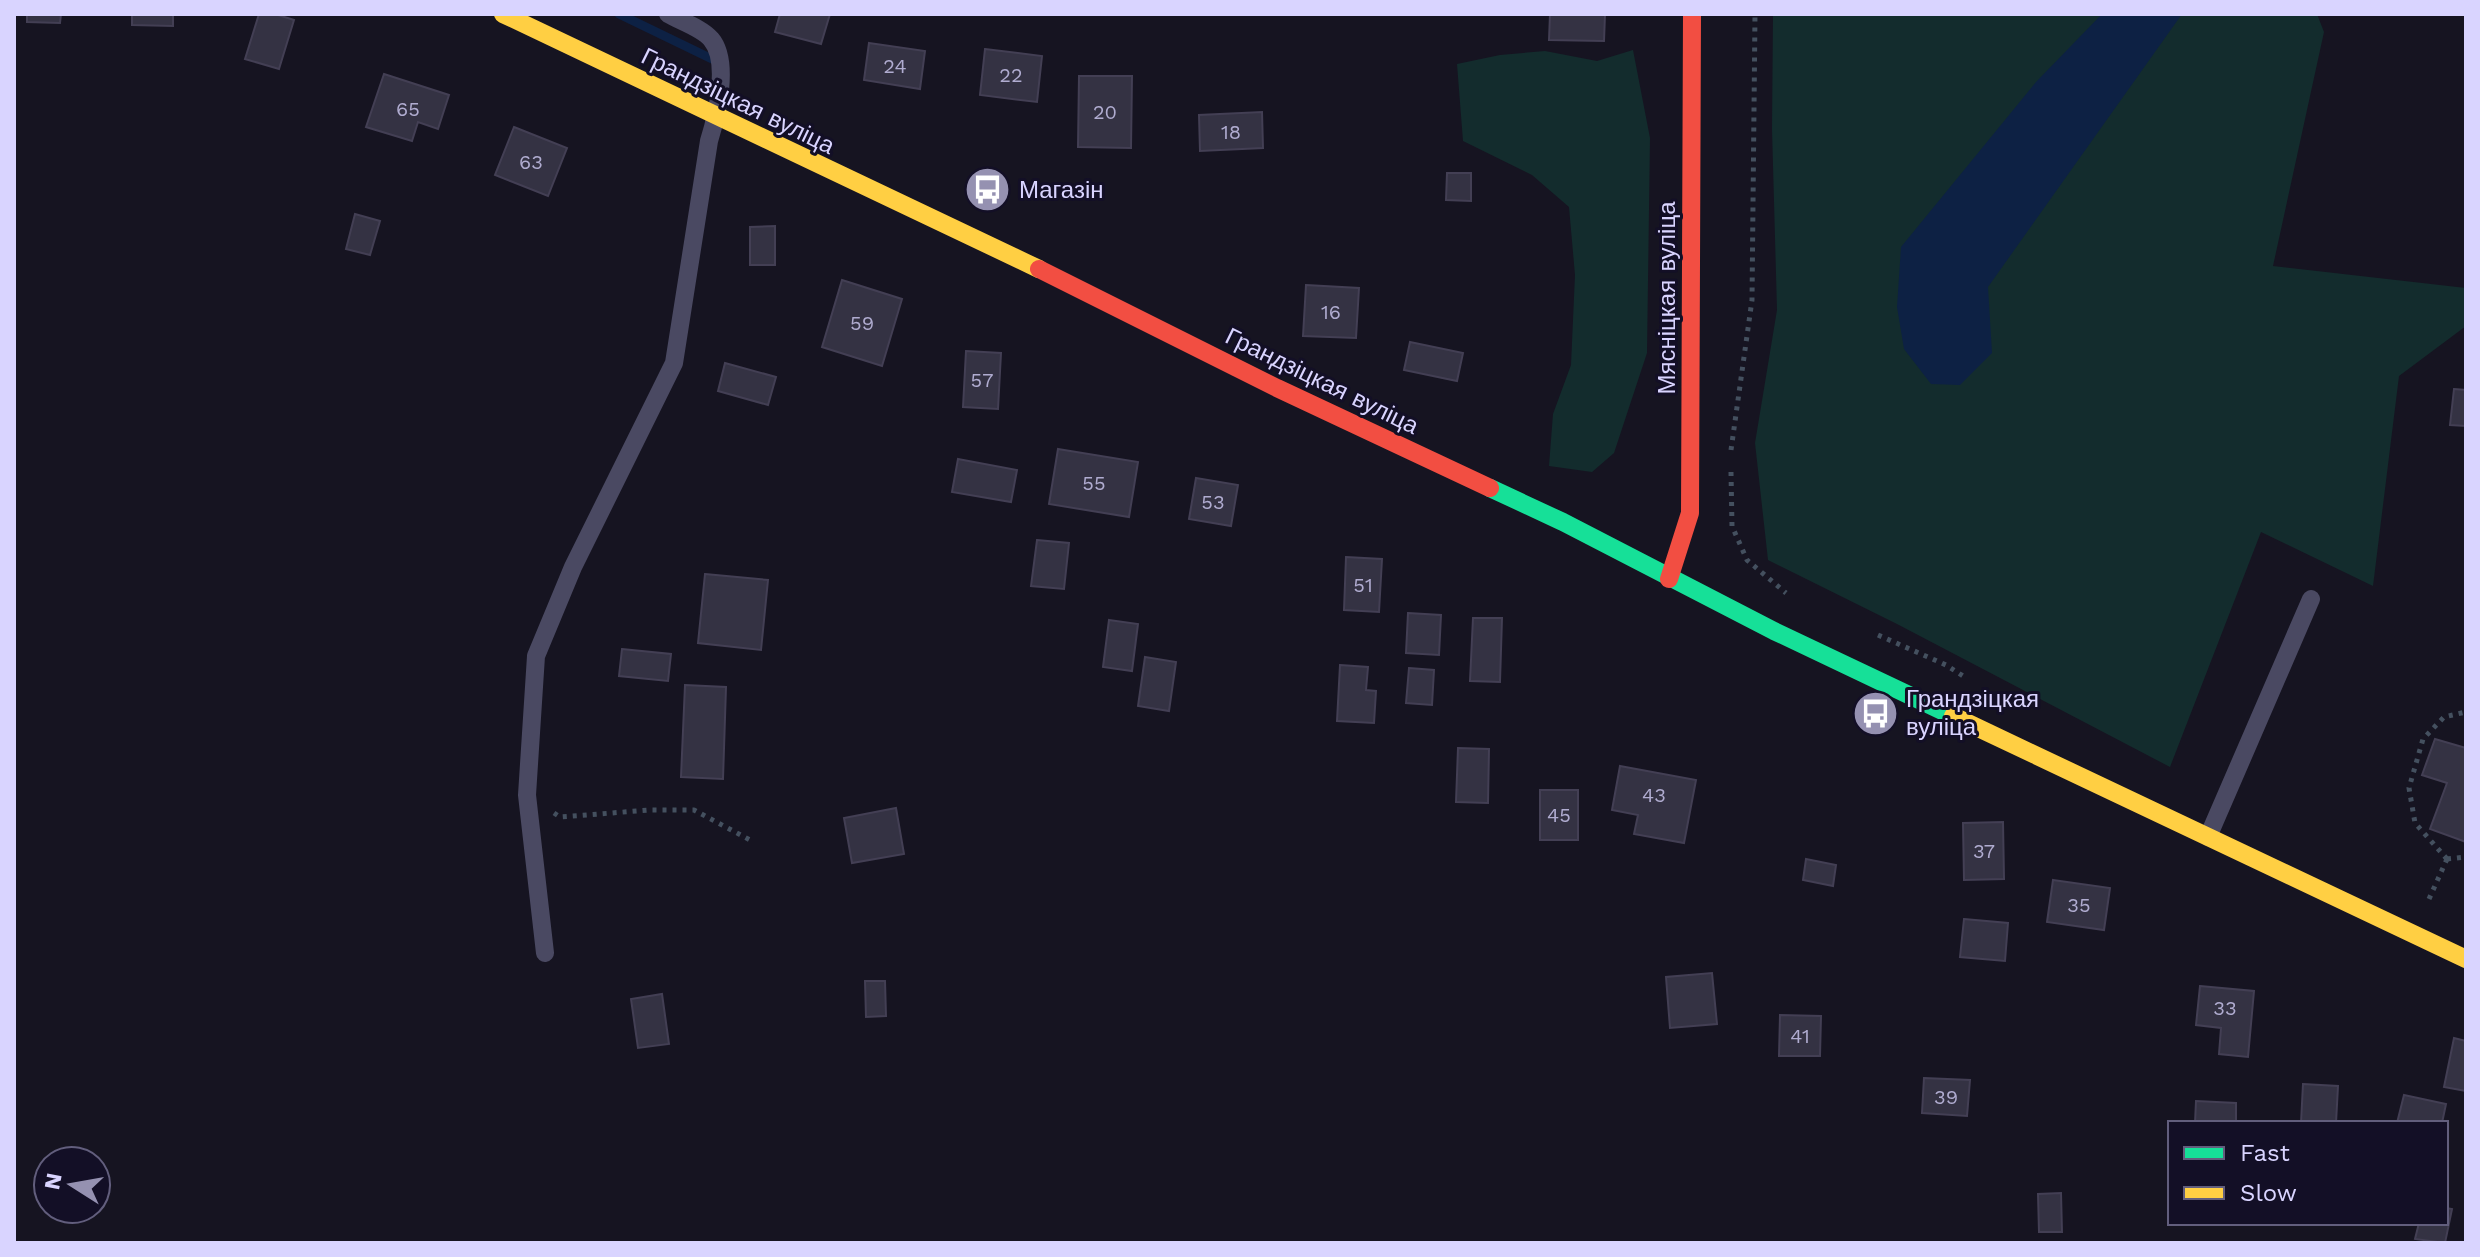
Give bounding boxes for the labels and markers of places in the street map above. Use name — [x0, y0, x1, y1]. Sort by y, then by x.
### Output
bus stop icon: Магазін — [964, 166, 1012, 214]
place label: Магазін — [1019, 176, 1104, 204]
place label: Грандзіцкая вуліца — [1906, 685, 2039, 741]
bus stop icon: Грандзіцкая вуліца — [1851, 689, 1899, 737]

